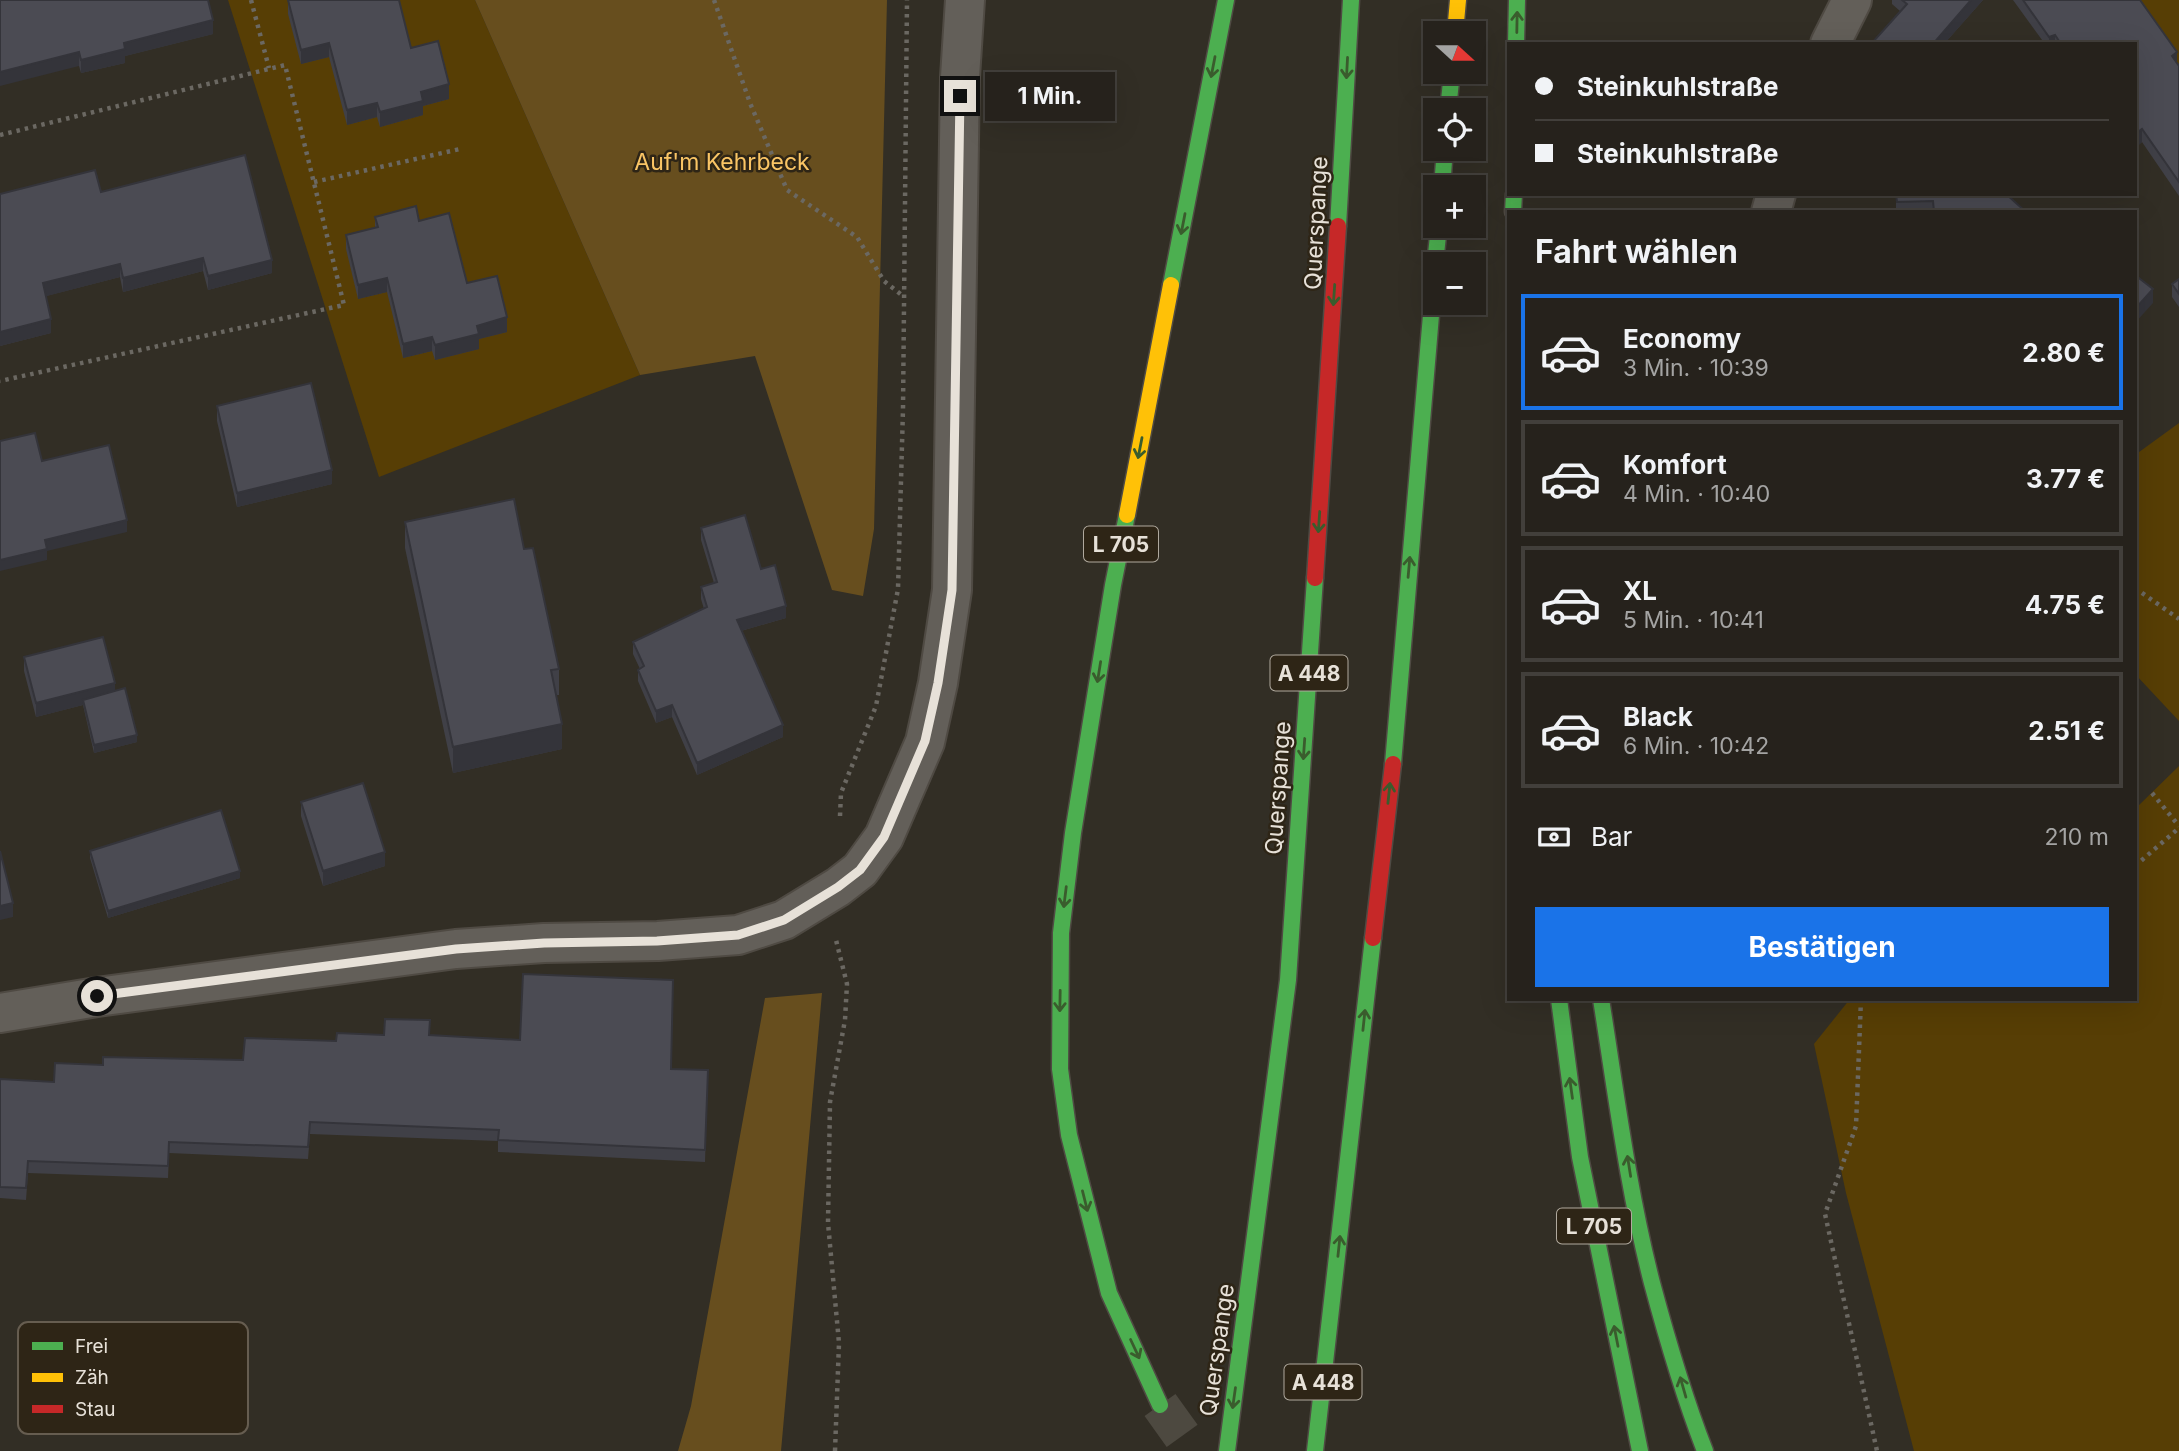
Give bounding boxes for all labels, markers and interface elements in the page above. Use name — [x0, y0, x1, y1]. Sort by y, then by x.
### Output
one-way arrow — [1510, 11, 1524, 34]
north arrow — [1423, 21, 1486, 84]
map controls — [1423, 21, 1486, 315]
one-way arrow — [1206, 55, 1220, 78]
one-way arrow — [1341, 56, 1354, 79]
text: Steinkuhlstraße — [1577, 71, 1779, 102]
callout: 1 Min. — [984, 72, 1114, 120]
route end — [944, 80, 976, 112]
text: 1 Min. — [1017, 82, 1083, 110]
button: locate — [1423, 98, 1486, 161]
text: Steinkuhlstraße — [1577, 138, 1779, 169]
park label: Auf'm Kehrbeck — [634, 148, 810, 176]
street label: Querspange — [1299, 155, 1333, 291]
button: + — [1423, 175, 1486, 238]
one-way arrow — [1176, 212, 1190, 235]
text: Fahrt wählen — [1535, 232, 1738, 271]
button: − — [1423, 252, 1486, 315]
one-way arrow — [1327, 283, 1340, 306]
icon: car — [1539, 321, 1602, 384]
text: Economy — [1623, 323, 1741, 354]
text: 2.80 € — [2022, 337, 2105, 368]
text: 3 Min. · 10:39 — [1623, 354, 1769, 382]
one-way arrow — [1133, 436, 1147, 459]
icon: car — [1539, 447, 1602, 510]
text: Komfort — [1623, 449, 1727, 480]
text: 3.77 € — [2026, 463, 2105, 494]
text: 4 Min. · 10:40 — [1623, 480, 1770, 508]
one-way arrow — [1312, 510, 1325, 533]
road number: L 705 — [1084, 526, 1158, 562]
one-way arrow — [1403, 556, 1416, 579]
icon: car — [1539, 573, 1602, 636]
text: XL — [1623, 575, 1657, 606]
text: 4.75 € — [2025, 589, 2105, 620]
text: 5 Min. · 10:41 — [1623, 606, 1764, 634]
road number: A 448 — [1270, 656, 1348, 690]
one-way arrow — [1092, 660, 1105, 682]
icon: car — [1539, 699, 1602, 762]
text: Black — [1623, 701, 1693, 732]
text: 2.51 € — [2028, 715, 2105, 746]
street label: Querspange — [1259, 720, 1297, 856]
text: 6 Min. · 10:42 — [1623, 732, 1769, 760]
one-way arrow — [1297, 737, 1310, 760]
one-way arrow — [1383, 783, 1396, 805]
icon: cash — [1535, 818, 1573, 856]
text: Bar — [1591, 821, 1632, 852]
text: 210 m — [2044, 823, 2109, 851]
one-way arrow — [1059, 885, 1072, 907]
button: Bestätigen — [1535, 907, 2109, 987]
route start — [81, 980, 113, 1012]
one-way arrow — [1054, 989, 1067, 1012]
one-way arrow — [1357, 1009, 1370, 1031]
one-way arrow — [1564, 1078, 1577, 1100]
one-way arrow — [1622, 1155, 1635, 1178]
one-way arrow — [1080, 1190, 1093, 1212]
road number: L 705 — [1557, 1208, 1631, 1244]
one-way arrow — [1332, 1235, 1345, 1257]
street label: Querspange — [1194, 1282, 1240, 1418]
legend — [18, 1322, 248, 1434]
one-way arrow — [1608, 1325, 1622, 1348]
text: Frei — [75, 1335, 108, 1358]
one-way arrow — [1129, 1337, 1142, 1359]
road number: A 448 — [1284, 1364, 1362, 1400]
text: Zäh — [75, 1366, 109, 1389]
one-way arrow — [1676, 1376, 1689, 1398]
one-way arrow — [1227, 1386, 1240, 1409]
text: Stau — [75, 1398, 115, 1421]

